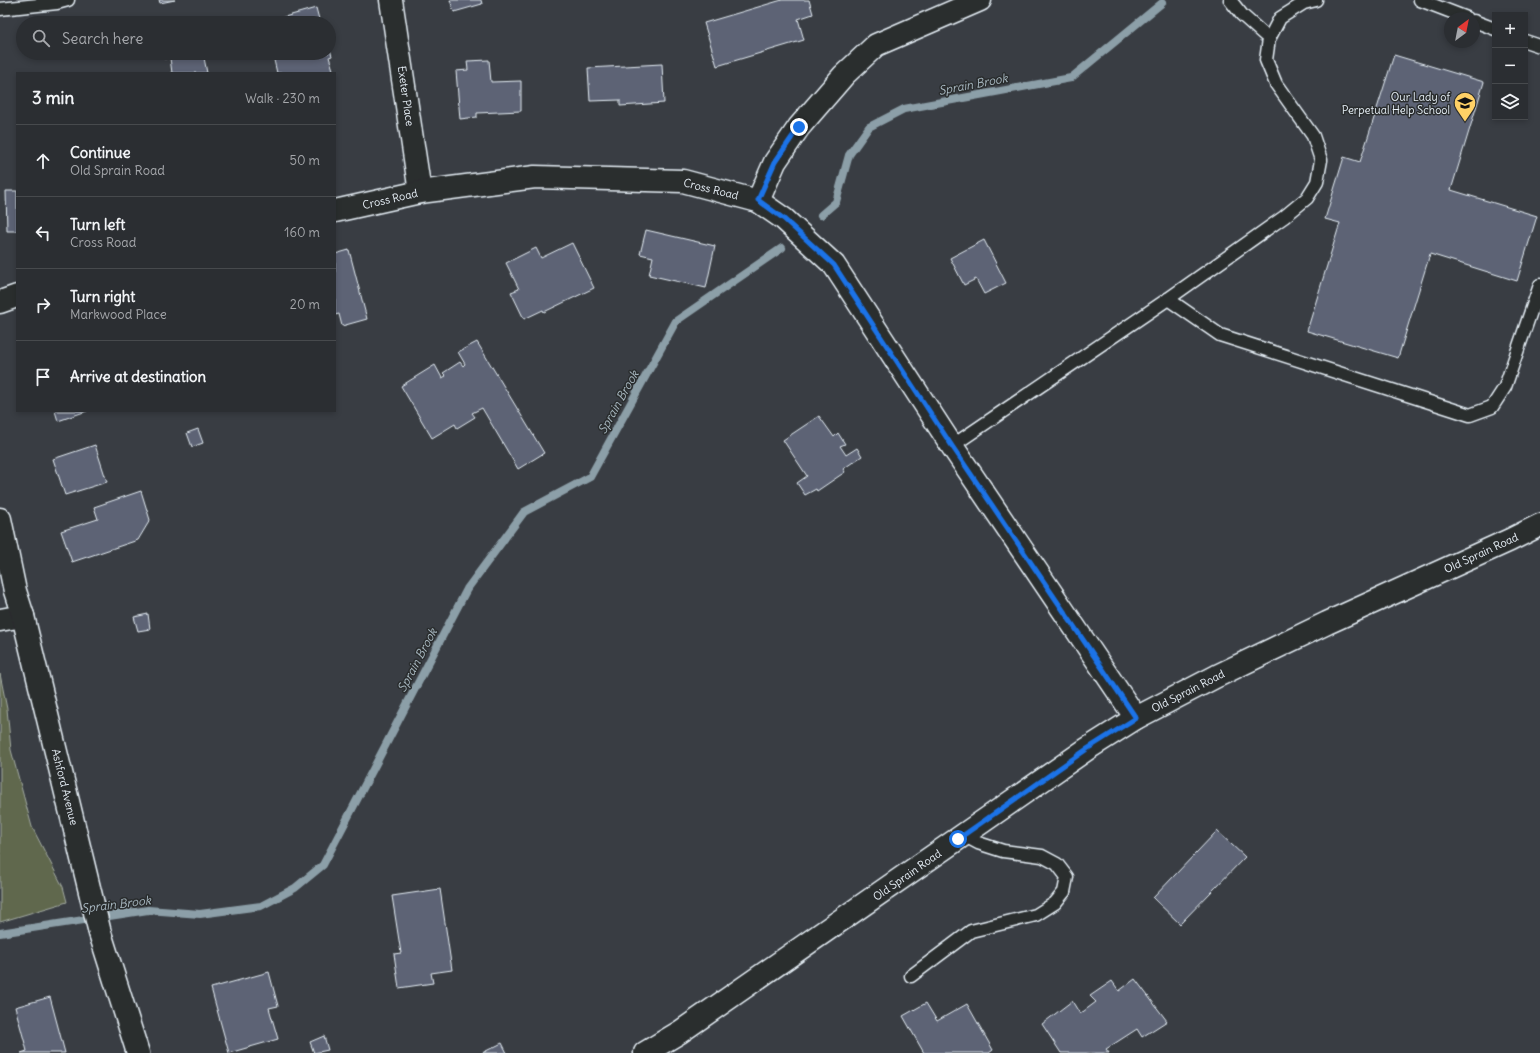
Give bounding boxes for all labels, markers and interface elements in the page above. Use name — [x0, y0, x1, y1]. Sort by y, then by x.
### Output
north arrow — [1444, 12, 1480, 48]
map controls — [1492, 12, 1528, 120]
button: + — [1492, 12, 1528, 48]
search box — [16, 16, 336, 60]
icon: search — [30, 27, 52, 49]
text: Search here — [62, 29, 143, 48]
button: − — [1492, 48, 1528, 84]
street label: Exeter Place — [395, 65, 417, 127]
water label: Sprain Brook — [937, 70, 1010, 98]
button: layers — [1492, 84, 1528, 120]
text: 3 min — [32, 87, 74, 109]
text: Walk · 230 m — [245, 90, 320, 107]
place label: Our Lady of Perpetual Help School — [1342, 90, 1450, 117]
school or university icon: Our Lady of Perpetual Help School — [1452, 90, 1478, 123]
route end — [790, 118, 808, 136]
text: Continue — [70, 143, 131, 162]
icon: ahead — [32, 150, 54, 172]
text: 50 m — [289, 152, 320, 169]
text: Old Sprain Road — [70, 162, 165, 179]
street label: Cross Road — [682, 175, 740, 203]
street label: Cross Road — [361, 186, 419, 212]
text: Turn left — [70, 215, 125, 234]
icon: left — [32, 222, 54, 244]
text: 160 m — [284, 224, 320, 241]
text: Cross Road — [70, 234, 136, 251]
text: Turn right — [70, 287, 135, 306]
icon: right — [32, 294, 54, 316]
text: 20 m — [290, 296, 320, 313]
text: Markwood Place — [70, 306, 167, 323]
icon: arrive — [32, 366, 54, 388]
text: Arrive at destination — [70, 367, 206, 386]
water label: Sprain Brook — [594, 367, 642, 436]
street label: Old Sprain Road — [1442, 529, 1521, 576]
water label: Sprain Brook — [394, 625, 440, 694]
street label: Old Sprain Road — [1149, 666, 1227, 715]
street label: Ashford Avenue — [49, 747, 81, 827]
route start — [949, 830, 967, 848]
street label: Old Sprain Road — [870, 846, 944, 904]
water label: Sprain Brook — [80, 892, 152, 916]

